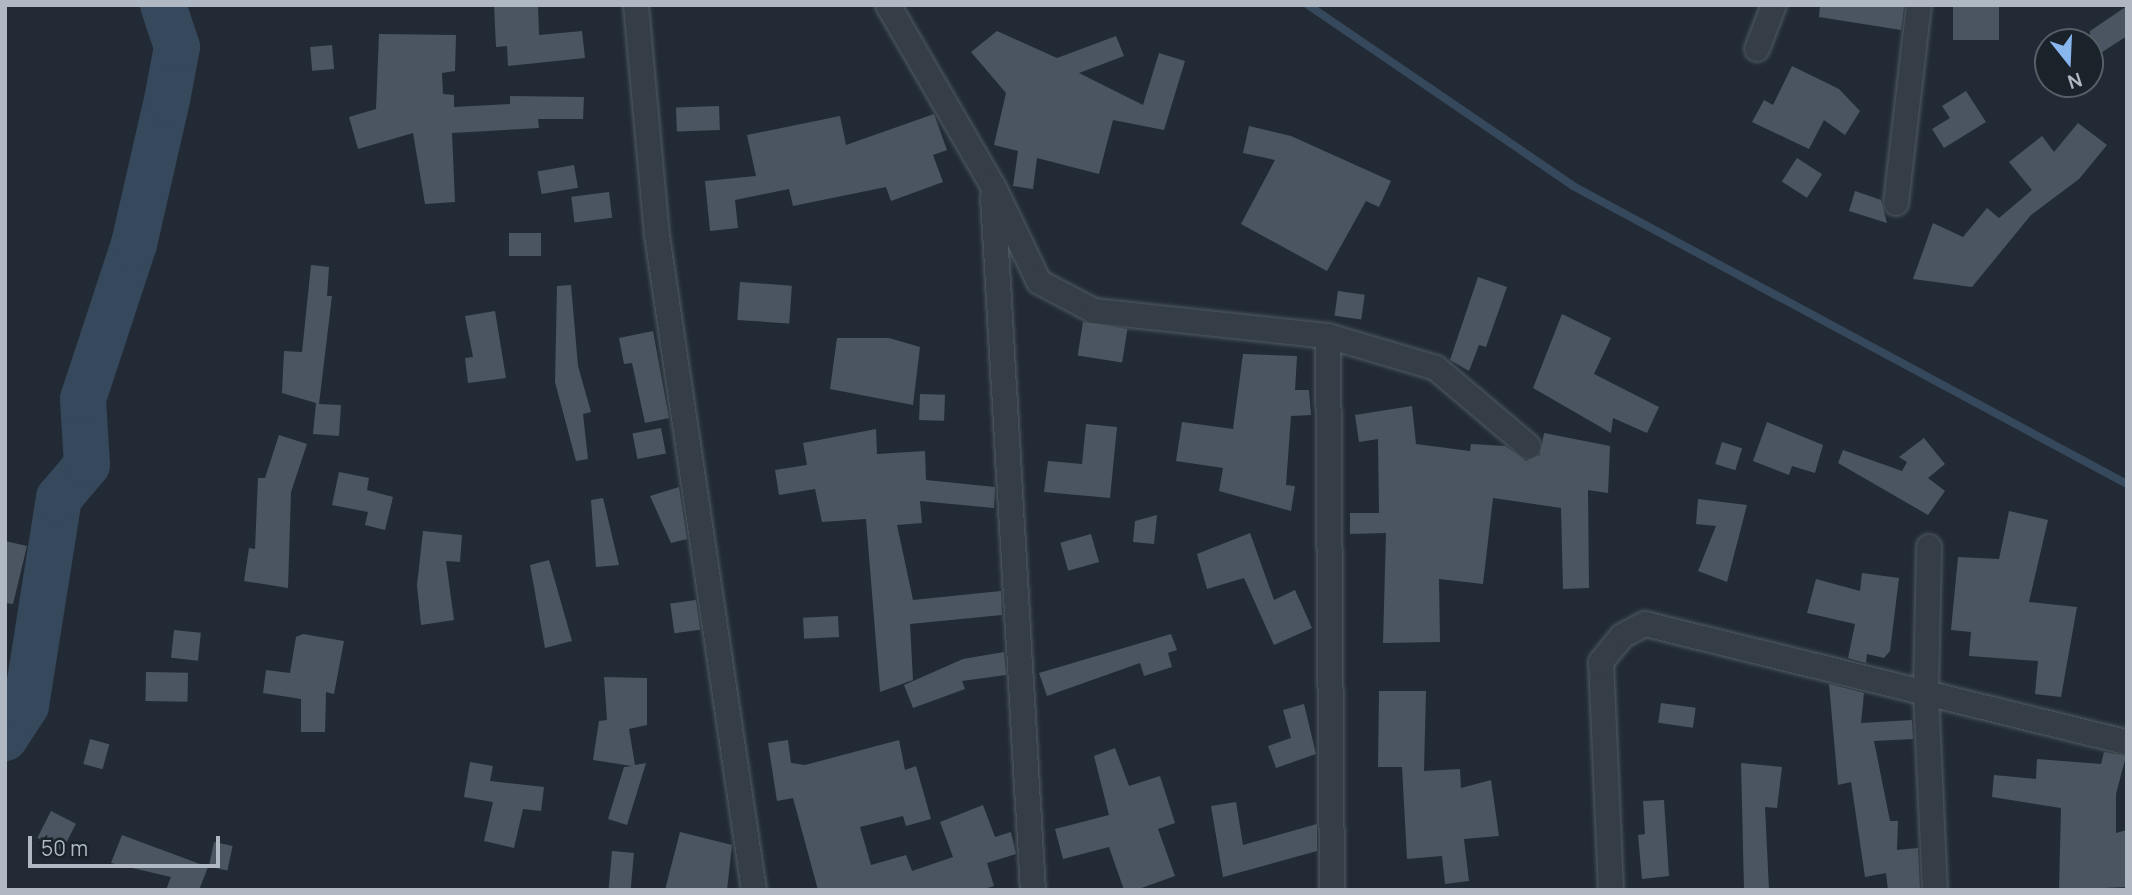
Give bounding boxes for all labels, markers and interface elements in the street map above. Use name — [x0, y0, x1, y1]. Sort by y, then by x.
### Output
north arrow — [2034, 28, 2104, 98]
text: N — [2064, 67, 2085, 96]
scale bar — [32, 822, 224, 866]
text: 50 m — [41, 834, 88, 862]

